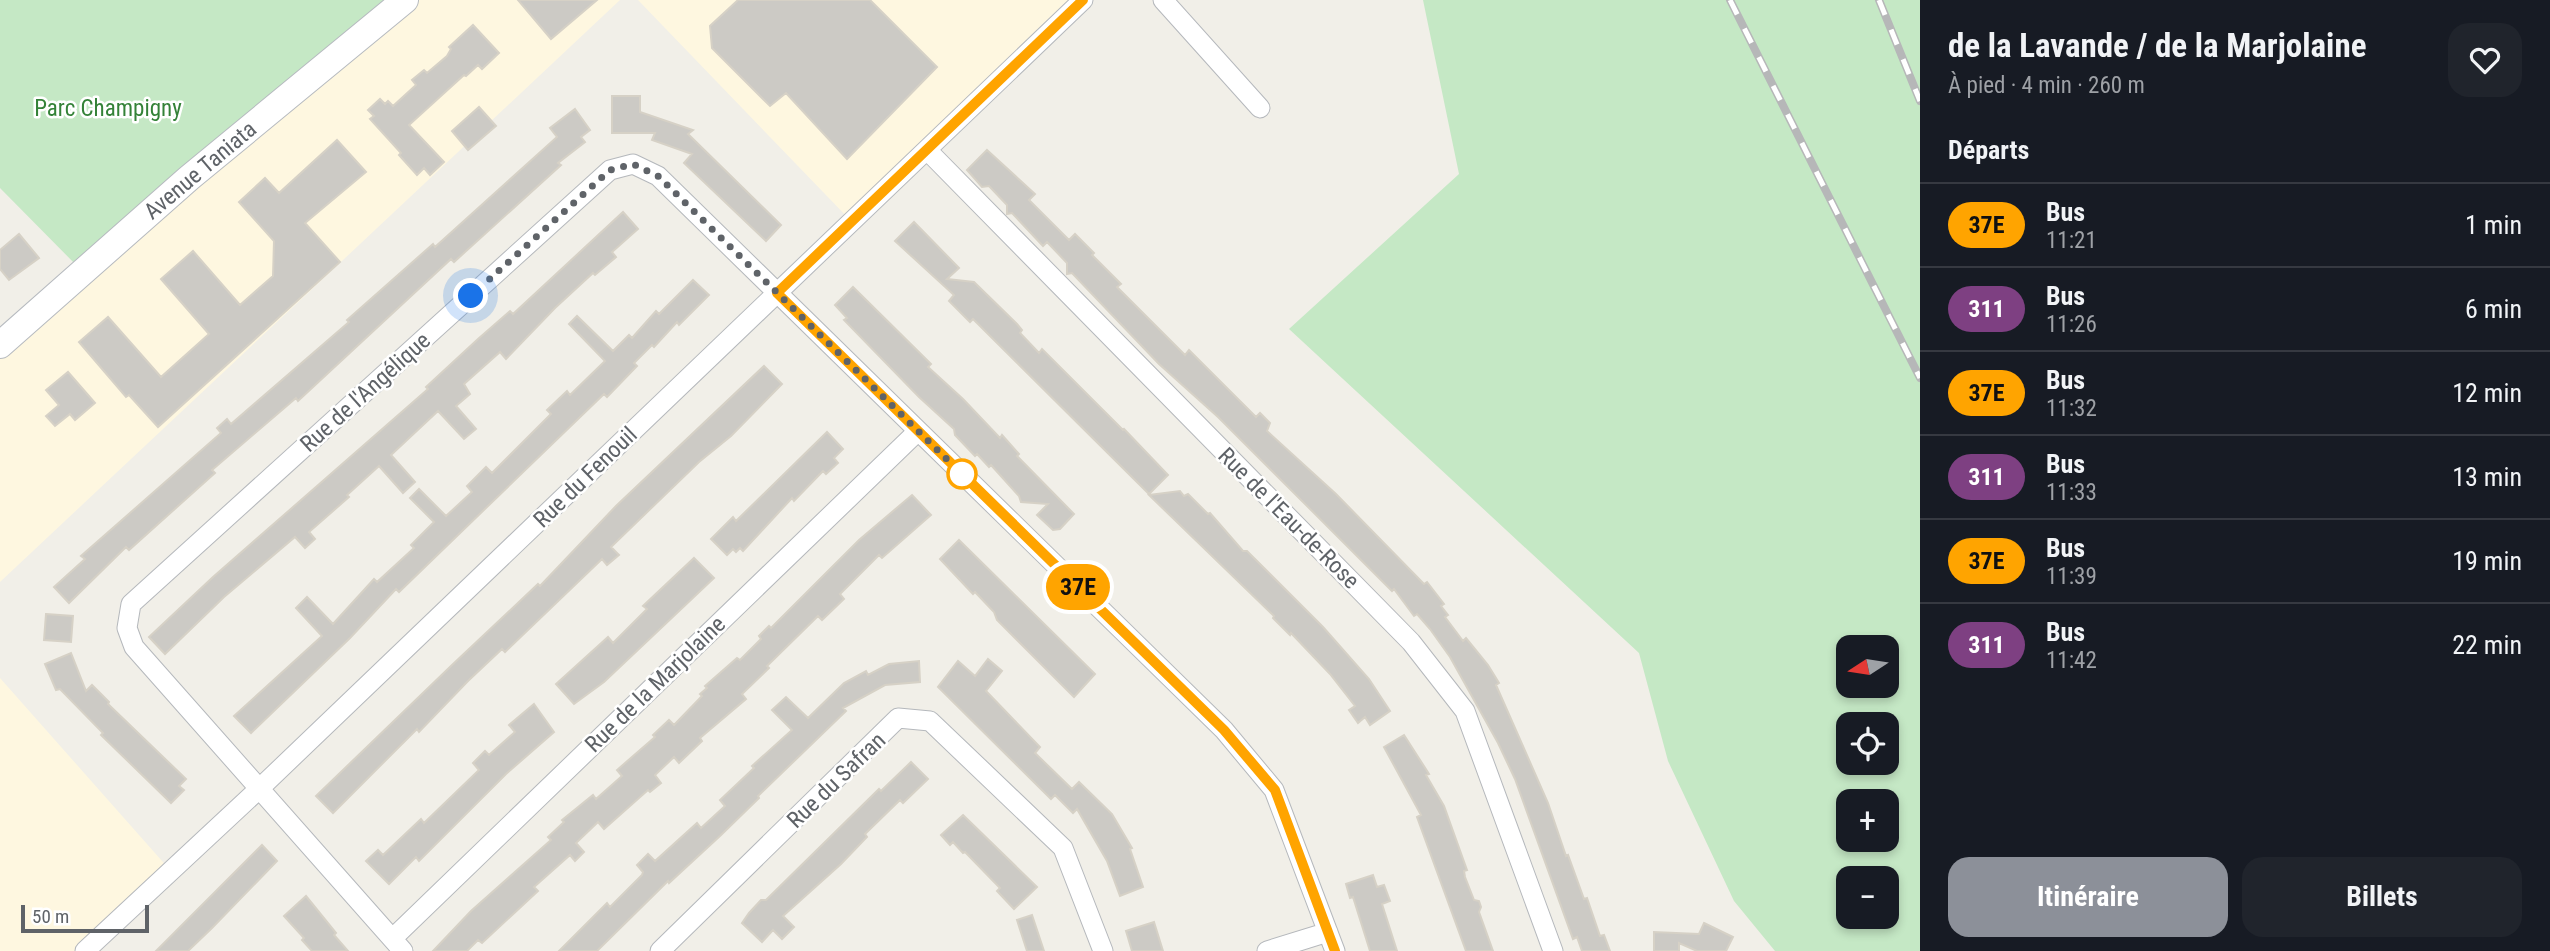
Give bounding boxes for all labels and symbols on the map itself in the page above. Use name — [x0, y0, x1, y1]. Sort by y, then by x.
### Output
park label: Parc Champigny — [34, 95, 182, 122]
street label: Avenue Taniata — [139, 116, 262, 225]
your location — [453, 278, 488, 313]
street label: Rue de l'Angélique — [295, 327, 436, 458]
street label: Rue du Fenouil — [528, 421, 643, 533]
street label: Rue de l'Eau-de-Rose — [1213, 442, 1365, 594]
unlabelled marker — [947, 459, 977, 489]
line badge: 37E — [1038, 564, 1118, 610]
street label: Rue de la Marjolaine — [580, 611, 731, 758]
north arrow — [1836, 635, 1899, 698]
street label: Rue du Safran — [782, 727, 891, 834]
scale bar — [21, 902, 149, 934]

